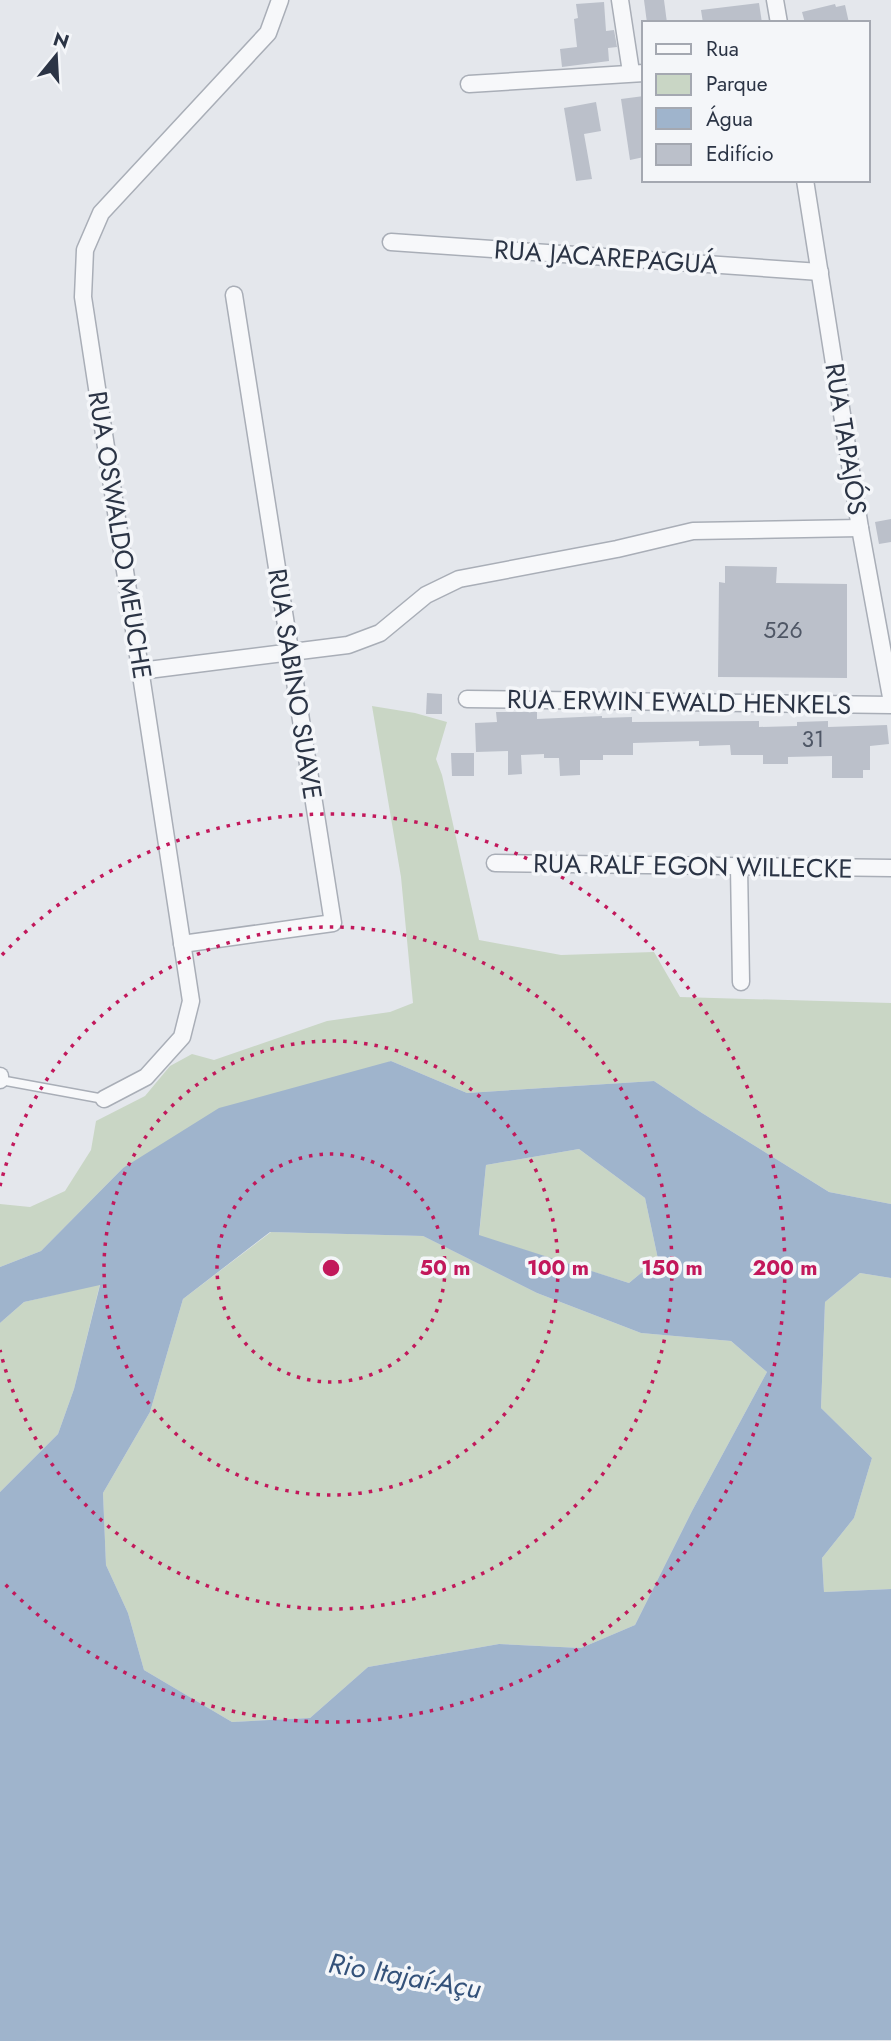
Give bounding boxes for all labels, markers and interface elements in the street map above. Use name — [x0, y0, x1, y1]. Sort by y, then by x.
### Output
north arrow — [21, 21, 91, 91]
legend — [642, 21, 870, 182]
text: N — [50, 25, 72, 55]
text: Rua — [706, 34, 739, 64]
text: Parque — [706, 69, 768, 99]
text: Água — [706, 104, 753, 134]
text: Edifício — [706, 139, 773, 169]
street label: RUA JACAREPAGUÁ — [493, 230, 720, 284]
street label: RUA TAPAJÓS — [815, 360, 877, 518]
street label: RUA OSWALDO MEUCHE — [78, 388, 162, 682]
street label: RUA SABINO SUAVE — [258, 566, 332, 802]
house number: 526 — [763, 613, 803, 647]
street label: RUA ERWIN EWALD HENKELS — [506, 680, 852, 724]
house number: 31 — [802, 722, 824, 756]
street label: RUA RALF EGON WILLECKE — [533, 844, 853, 888]
text: 50 m — [420, 1253, 470, 1283]
text: 100 m — [527, 1253, 589, 1283]
text: 150 m — [641, 1253, 703, 1283]
text: 200 m — [752, 1253, 818, 1283]
centre of rings — [319, 1256, 343, 1280]
water label: Rio Itajaí-Açu — [325, 1942, 485, 2010]

